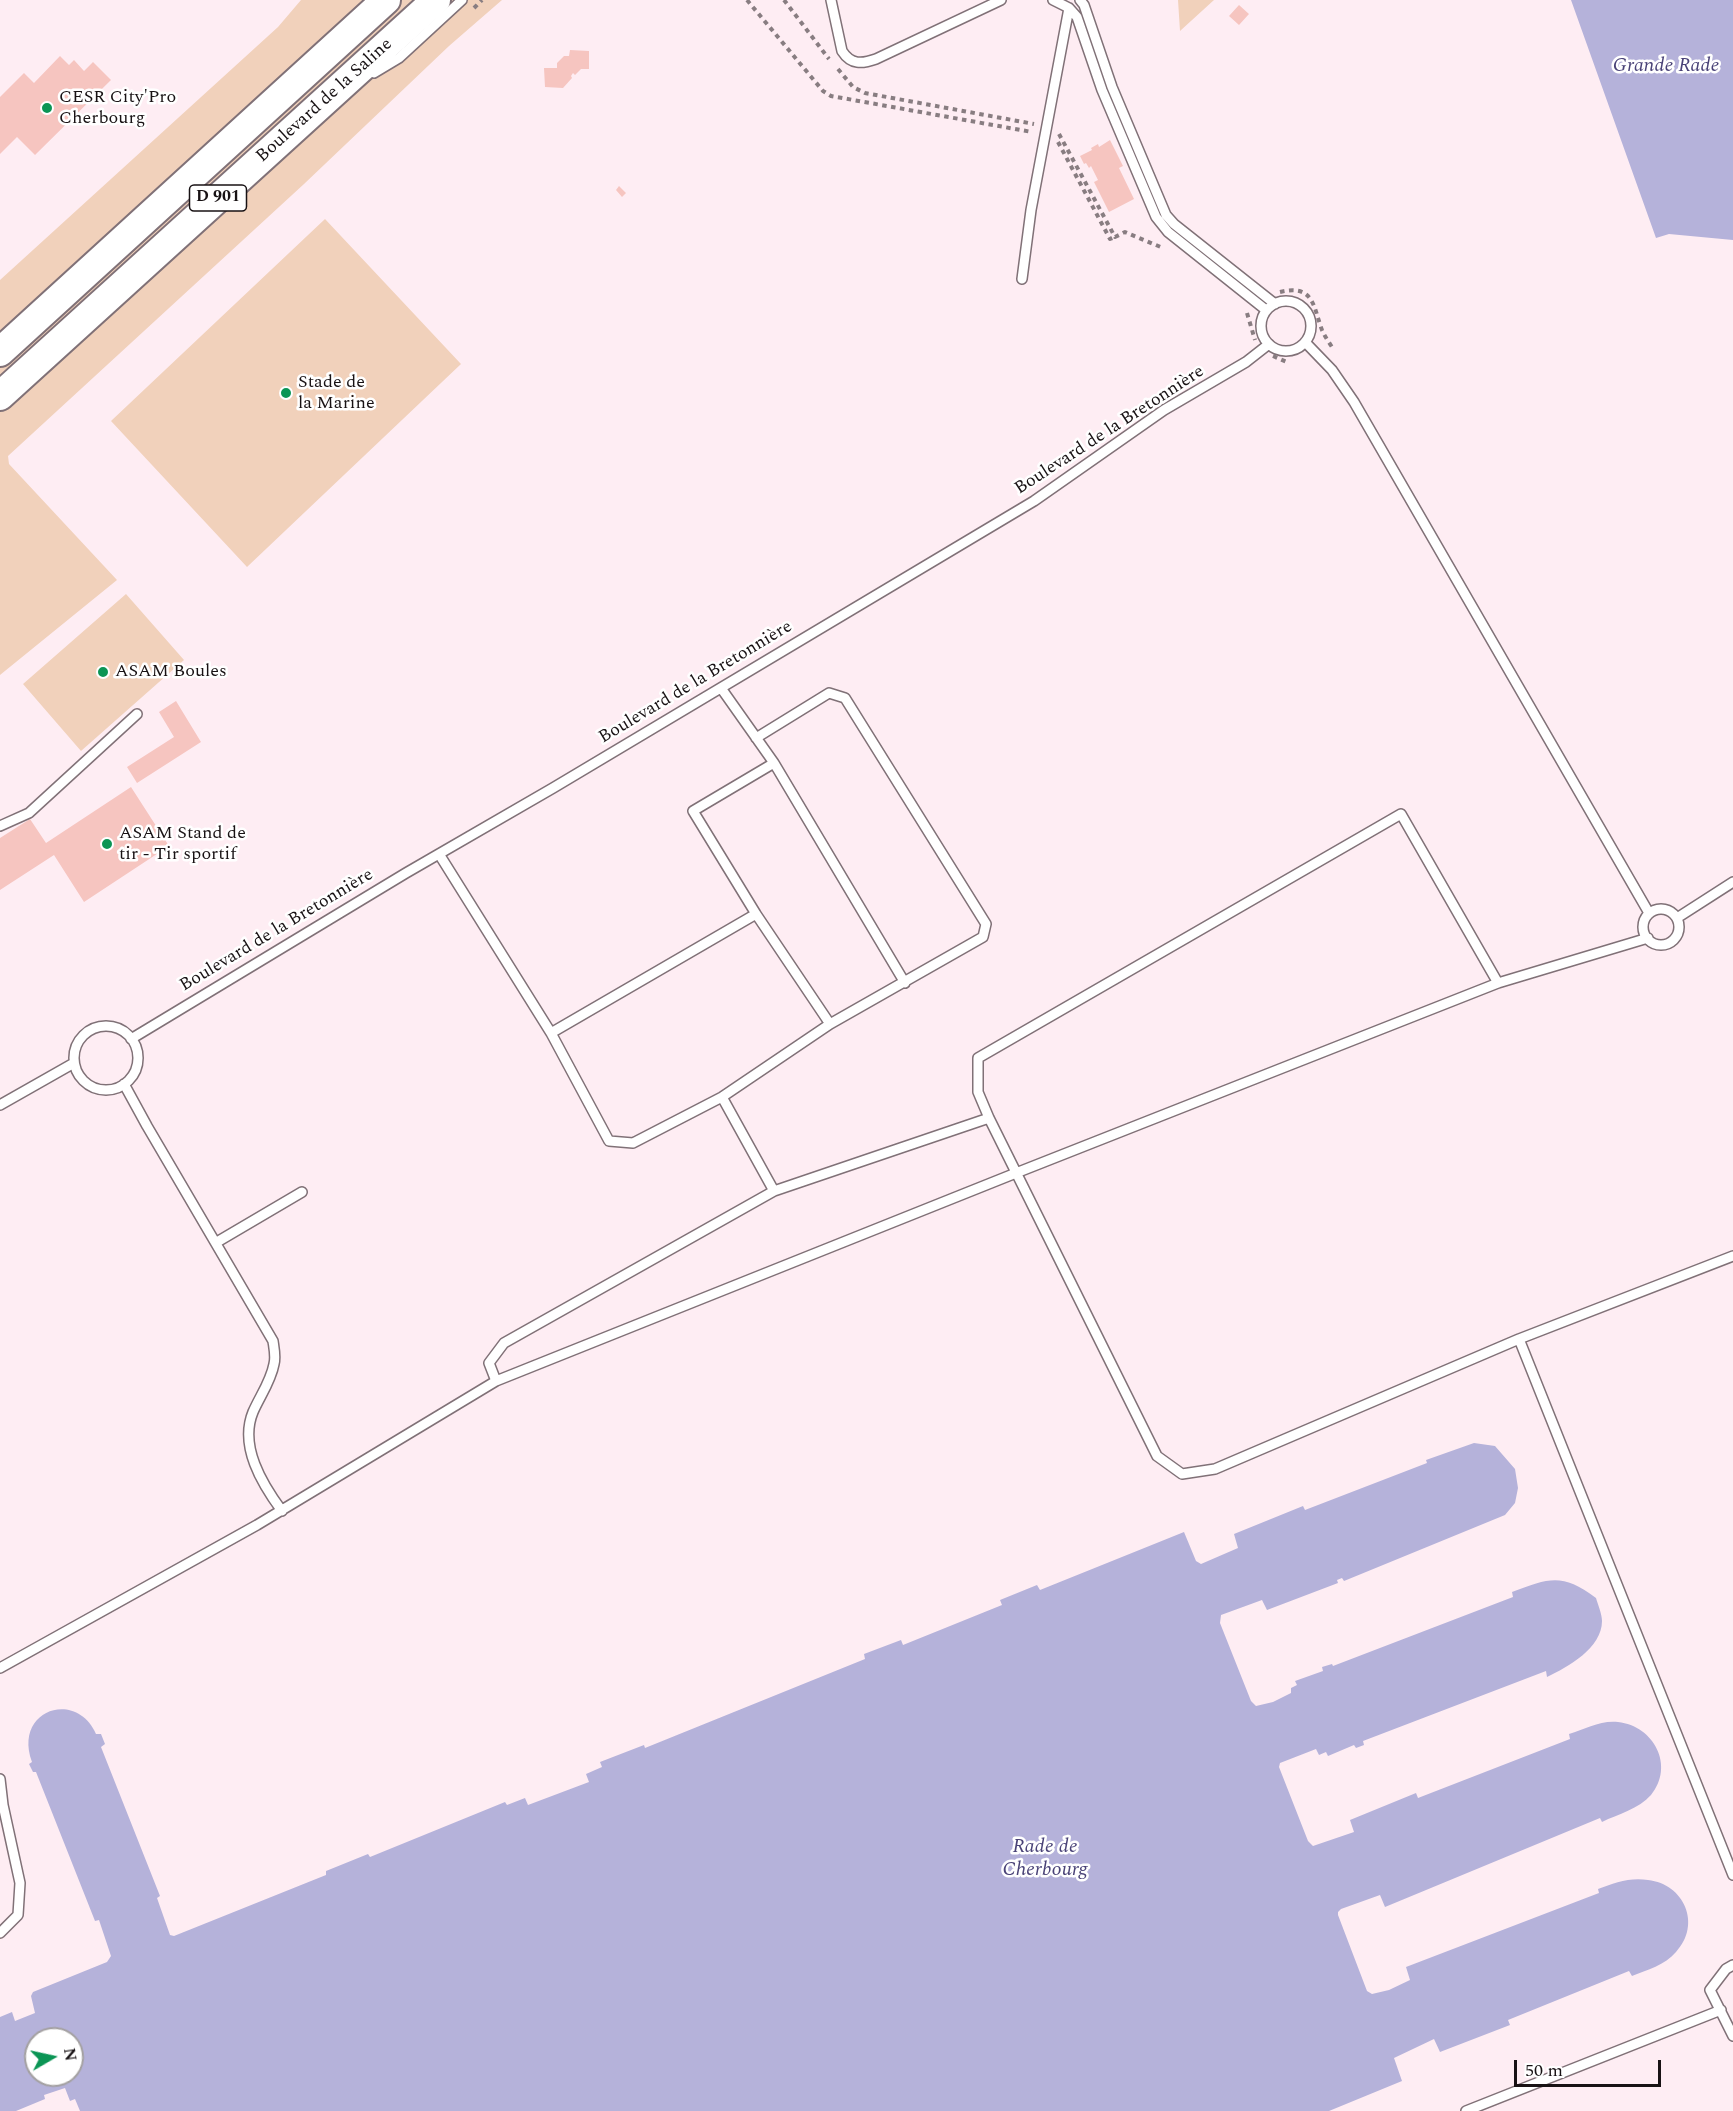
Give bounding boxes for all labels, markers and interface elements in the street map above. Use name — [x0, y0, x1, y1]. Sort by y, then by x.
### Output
street label: Boulevard de la Saline — [253, 34, 397, 168]
water label: Grande Rade — [1613, 55, 1719, 79]
place label: CESR City'Pro Cherbourg — [59, 87, 176, 130]
marker: CESR City'Pro Cherbourg — [40, 101, 54, 115]
road number: D 901 — [190, 185, 246, 211]
street label: Boulevard de la Bretonnière — [1011, 362, 1209, 500]
place label: Stade de la Marine — [298, 372, 375, 415]
marker: Stade de la Marine — [279, 386, 293, 400]
street label: Boulevard de la Bretonnière — [595, 617, 797, 749]
place label: ASAM Boules — [115, 661, 227, 683]
marker: ASAM Boules — [96, 665, 110, 679]
place label: ASAM Stand de tir - Tir sportif — [119, 823, 246, 866]
marker: ASAM Stand de tir - Tir sportif — [100, 837, 114, 851]
street label: Boulevard de la Bretonnière — [176, 865, 378, 997]
water label: Rade de Cherbourg — [1003, 1836, 1087, 1883]
north arrow — [24, 2027, 84, 2087]
text: N — [57, 2046, 83, 2063]
scale bar — [1517, 2048, 1664, 2086]
text: 50 m — [1525, 2057, 1563, 2084]

